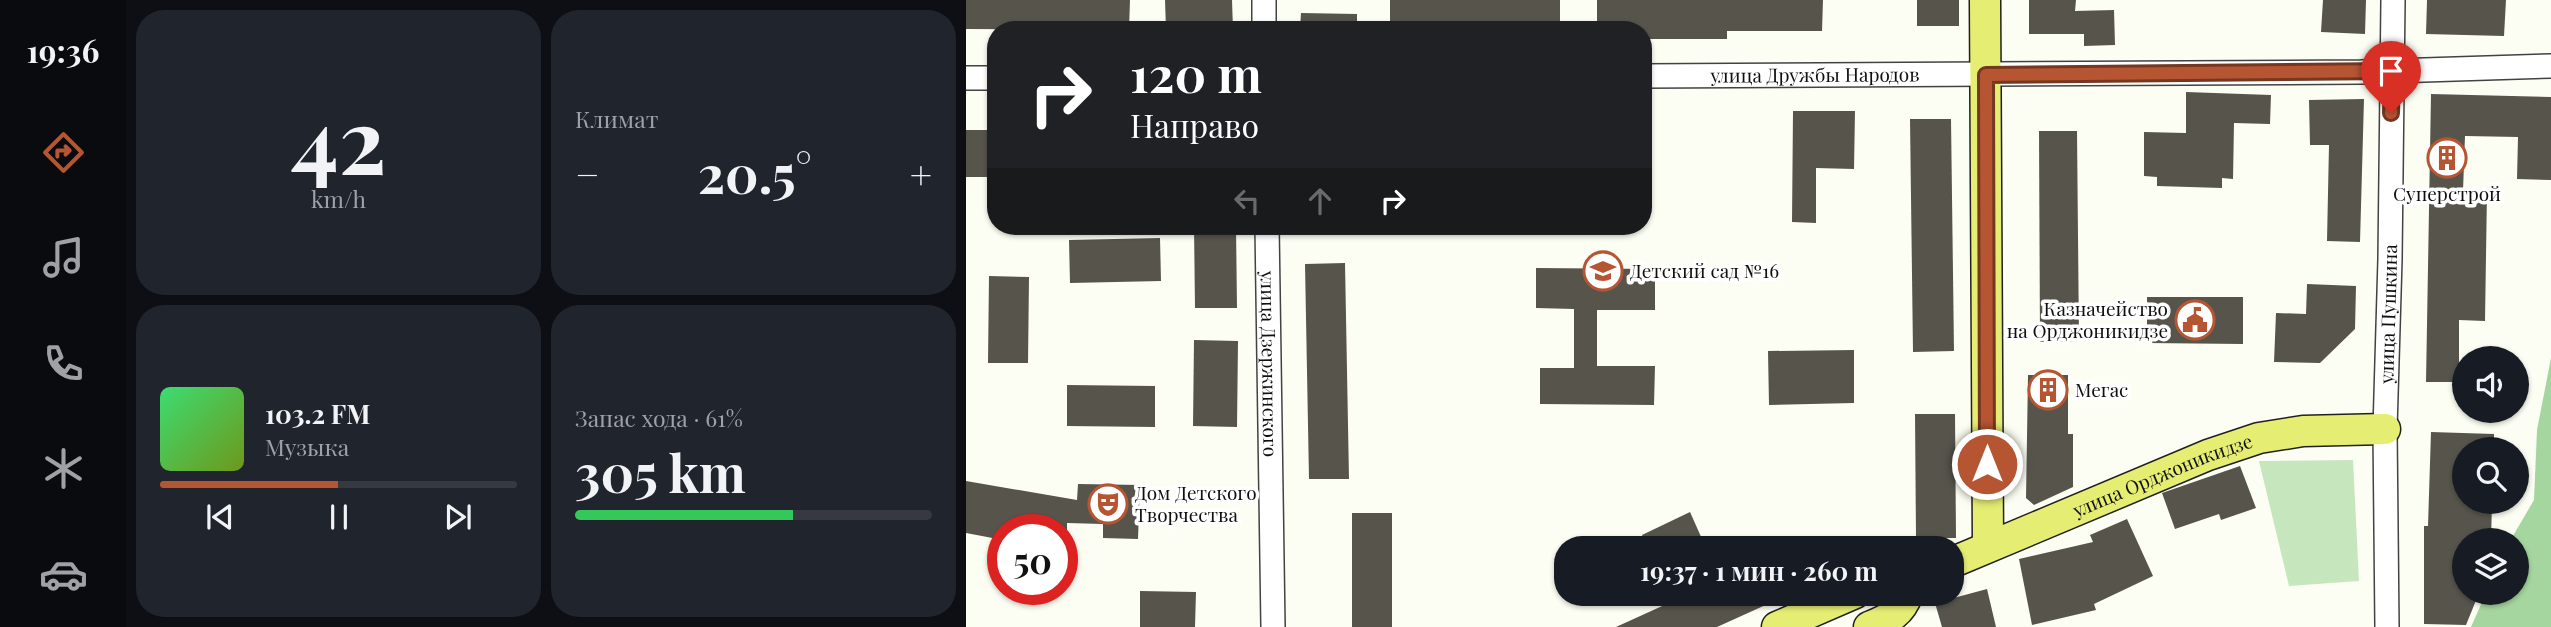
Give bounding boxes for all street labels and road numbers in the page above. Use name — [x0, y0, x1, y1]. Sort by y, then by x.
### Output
street label: улица Дружбы Народов — [1709, 60, 1920, 88]
street label: улица Пушкина — [2372, 244, 2402, 385]
street label: улица Дзержинского — [1256, 270, 1284, 457]
street label: улица Орджоникидзе — [2067, 427, 2255, 523]

